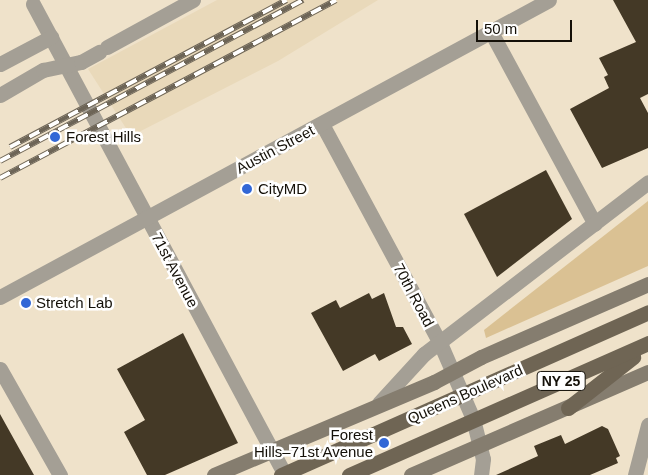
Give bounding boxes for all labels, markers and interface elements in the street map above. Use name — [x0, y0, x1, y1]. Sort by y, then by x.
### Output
scale bar — [478, 10, 574, 42]
text: 50 m — [484, 20, 517, 37]
street label: Austin Street — [233, 121, 317, 177]
place label: Forest Hills — [66, 128, 141, 146]
marker: Forest Hills — [48, 130, 62, 144]
place label: CityMD — [258, 180, 307, 198]
marker: CityMD — [240, 182, 254, 196]
street label: 71st Avenue — [148, 229, 202, 311]
street label: 70th Road — [390, 260, 438, 330]
place label: Stretch Lab — [36, 294, 113, 312]
marker: Stretch Lab — [20, 297, 32, 309]
street label: Queens Boulevard — [405, 361, 525, 427]
road number: NY 25 — [536, 370, 586, 392]
place label: Forest Hills–71st Avenue — [253, 425, 373, 460]
marker: Forest Hills–71st Avenue — [377, 436, 391, 450]

